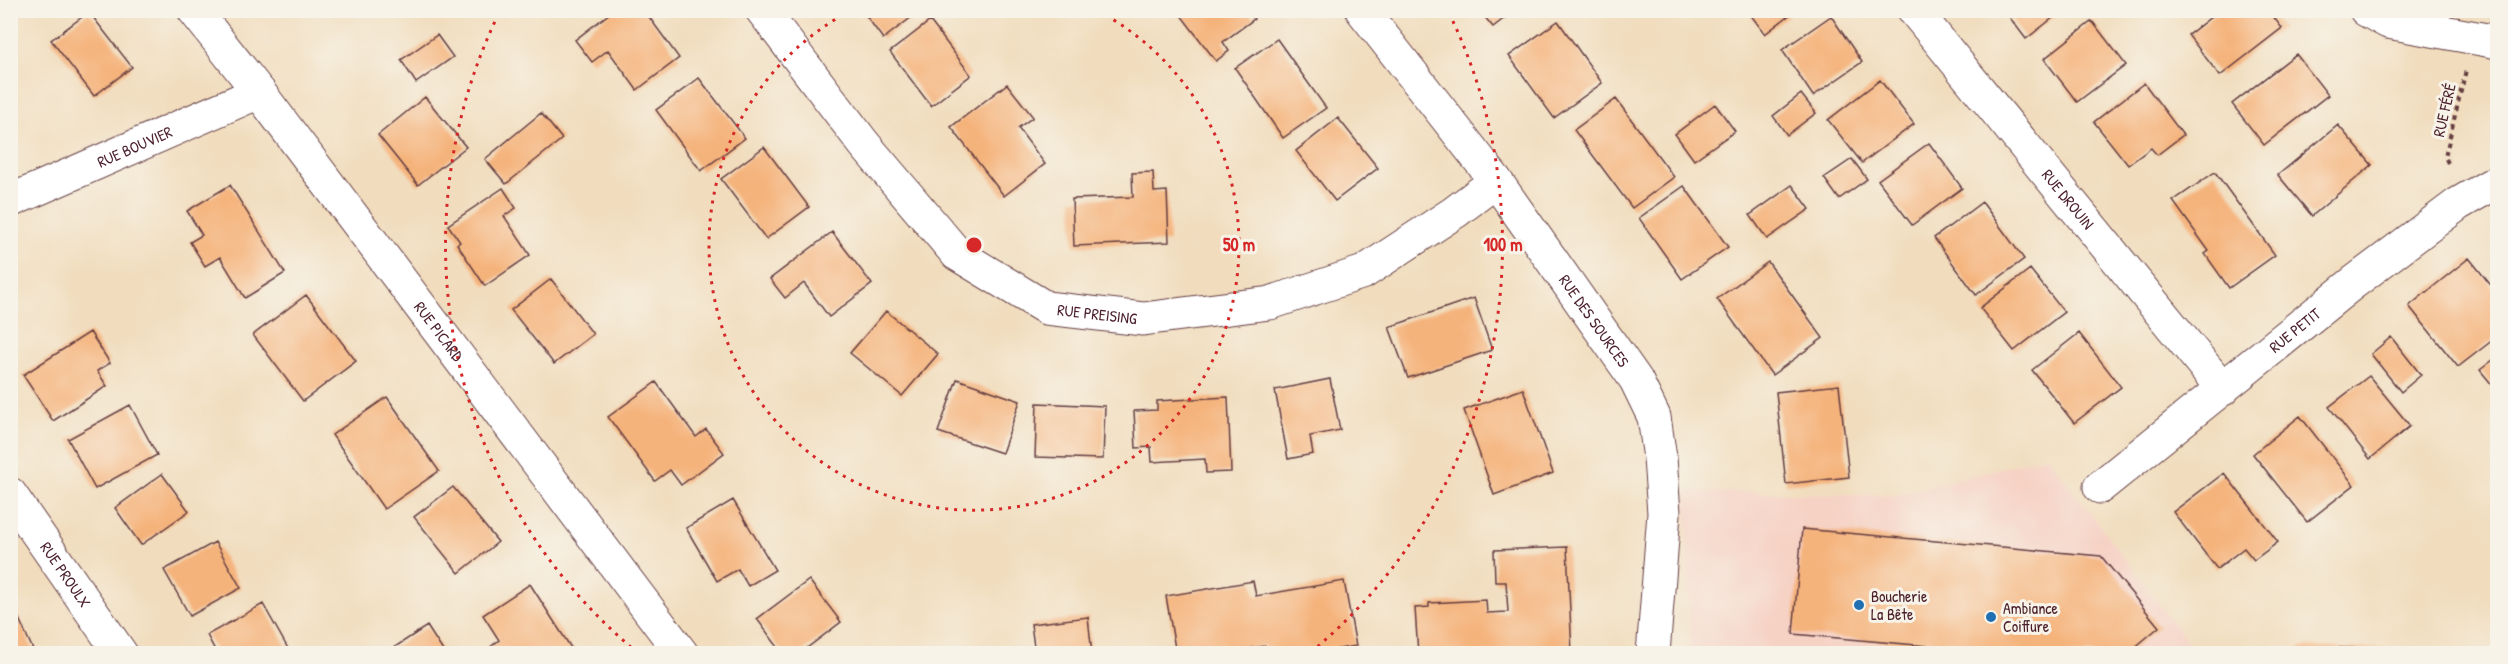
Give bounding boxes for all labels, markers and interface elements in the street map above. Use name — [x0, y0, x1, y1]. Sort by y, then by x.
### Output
street label: RUE FÉRÉ — [2427, 81, 2461, 139]
street label: RUE BOUVIER — [94, 120, 176, 173]
street label: RUE DROUIN — [2037, 164, 2099, 234]
text: 50 m — [1223, 232, 1255, 257]
text: 100 m — [1483, 232, 1523, 257]
centre of rings — [964, 235, 984, 255]
street label: RUE DES SOURCES — [1554, 270, 1635, 372]
street label: RUE PICARD — [409, 297, 469, 366]
street label: RUE PREISING — [1056, 298, 1138, 329]
street label: RUE PETIT — [2264, 302, 2325, 358]
street label: RUE PROULX — [35, 537, 97, 612]
place label: Boucherie La Bête — [1871, 585, 1928, 625]
place label: Ambiance Coiffure — [2003, 597, 2059, 637]
marker: Boucherie La Bête — [1852, 598, 1866, 612]
marker: Ambiance Coiffure — [1984, 610, 1998, 624]

